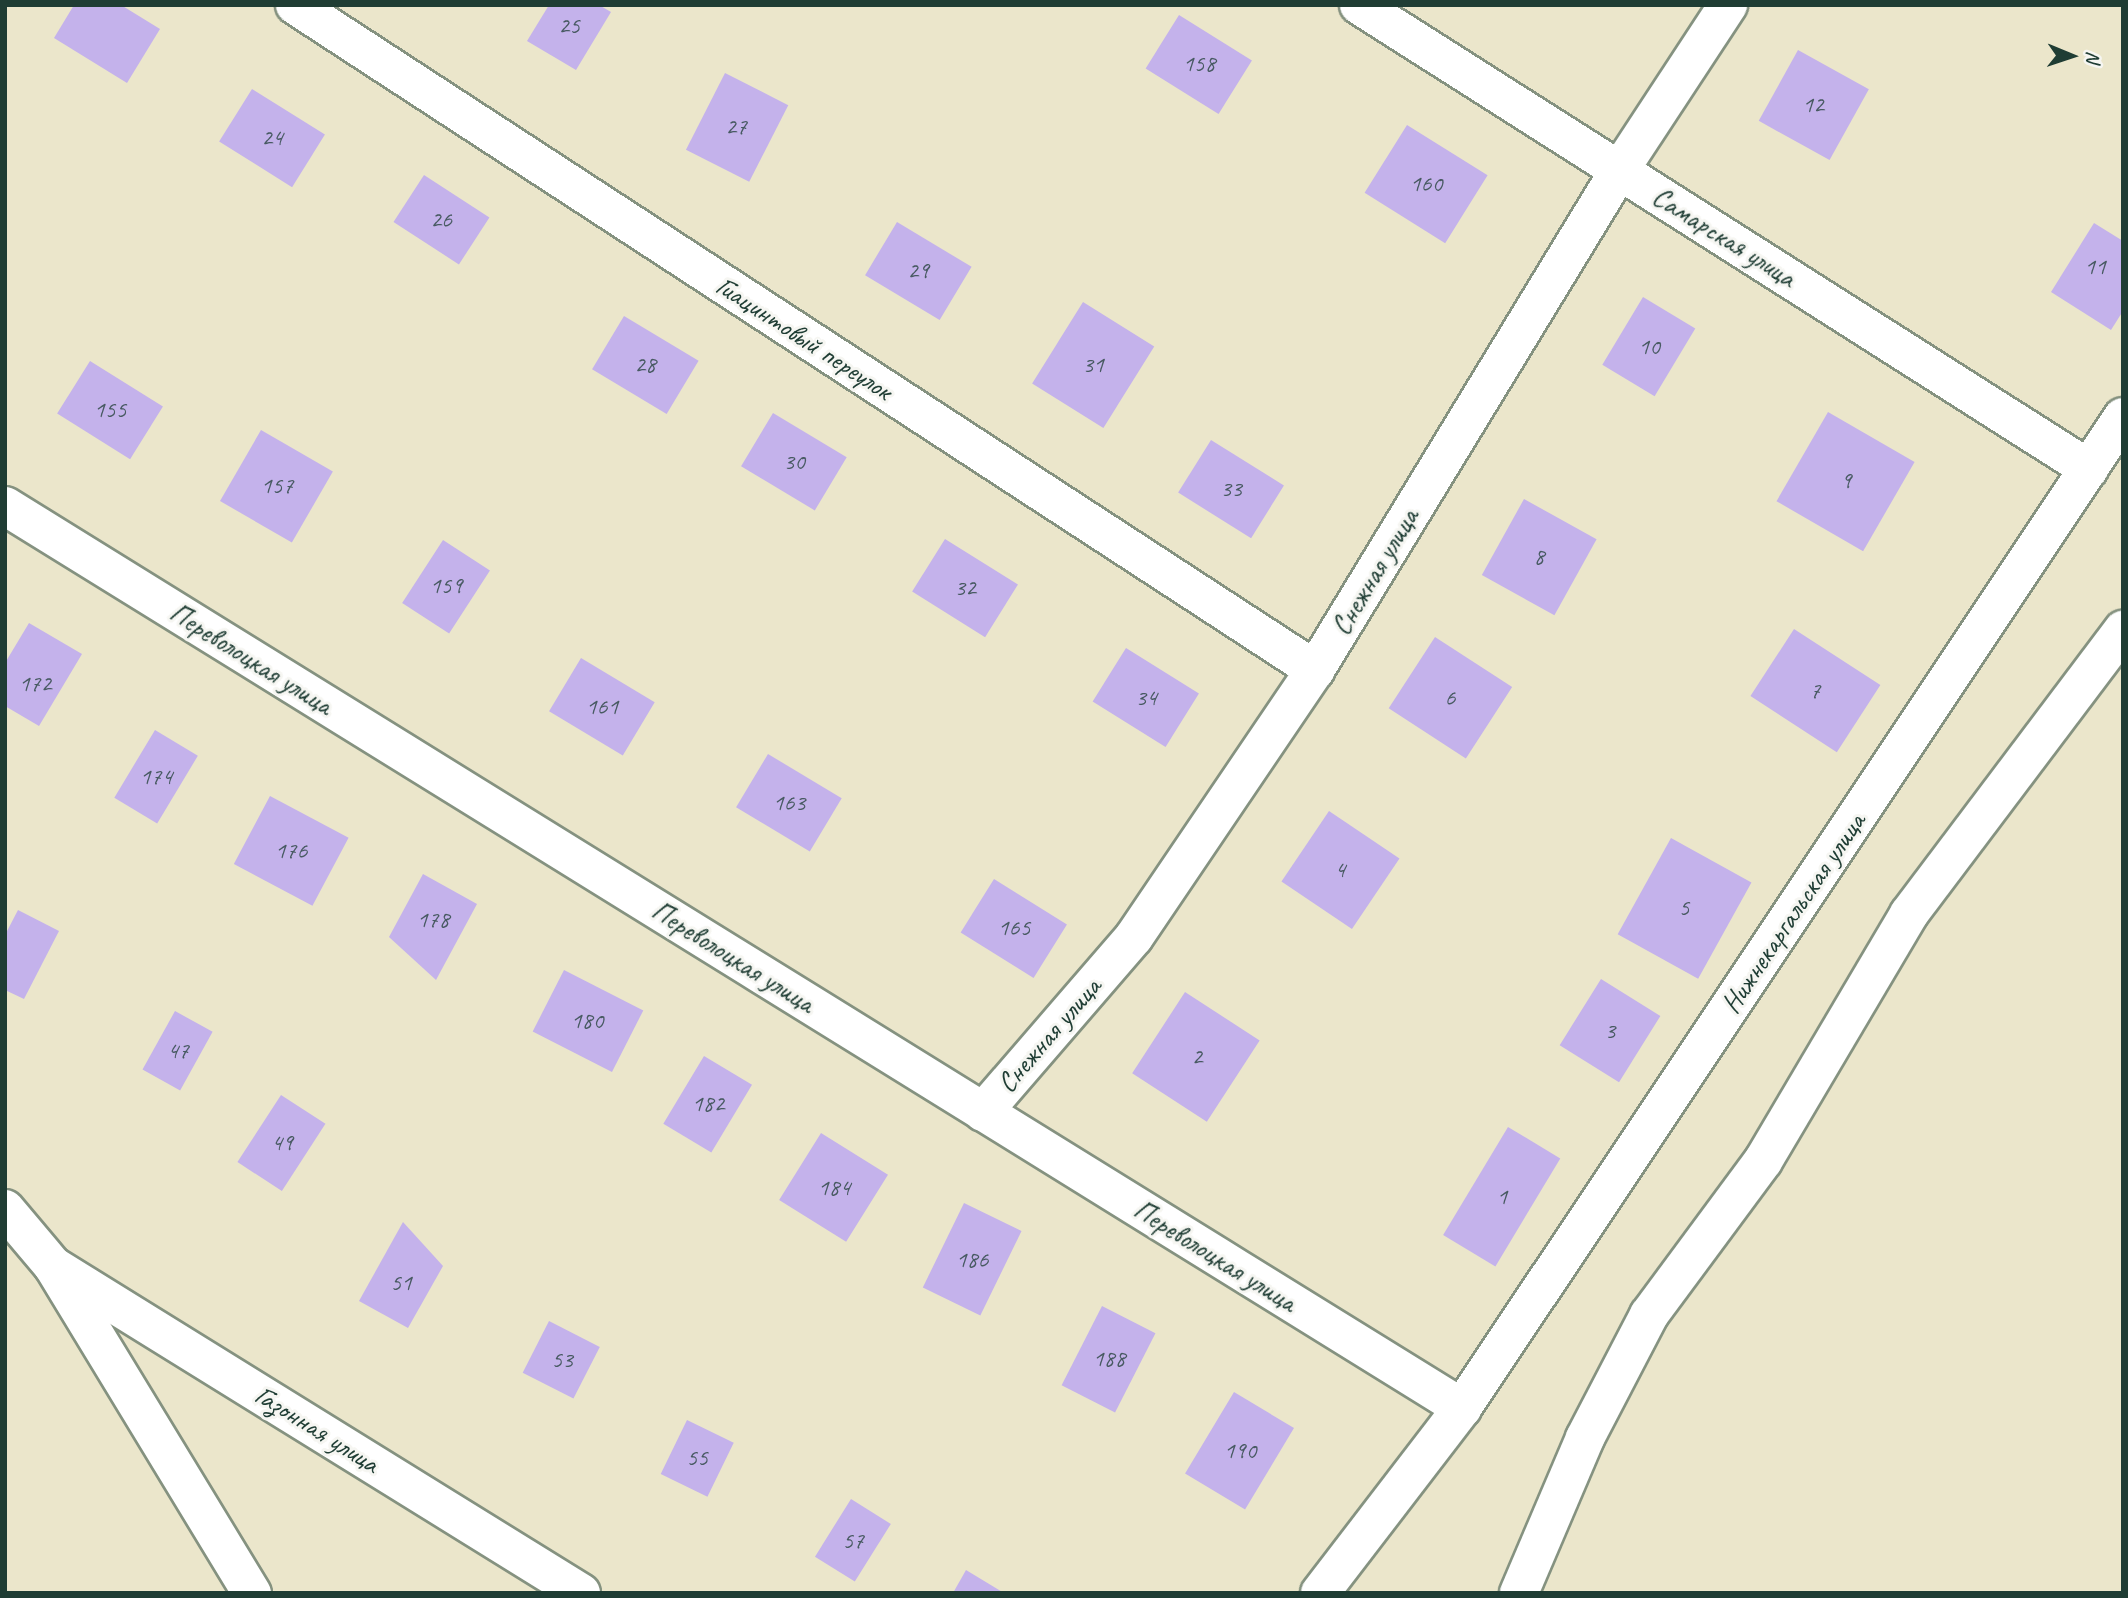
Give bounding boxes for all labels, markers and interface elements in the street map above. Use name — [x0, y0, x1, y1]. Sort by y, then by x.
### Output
house number: 25 — [558, 12, 580, 40]
north arrow — [2037, 21, 2107, 91]
house number: 158 — [1183, 50, 1215, 78]
text: N — [2081, 50, 2105, 63]
house number: 12 — [1802, 91, 1824, 119]
house number: 27 — [725, 113, 747, 141]
house number: 24 — [261, 124, 283, 152]
house number: 160 — [1410, 170, 1442, 198]
street label: Самарская улица — [1645, 179, 1803, 295]
house number: 26 — [430, 206, 452, 234]
house number: 11 — [2084, 253, 2106, 281]
house number: 29 — [907, 257, 929, 285]
street label: Гиацинтовый переулок — [710, 269, 898, 407]
house number: 10 — [1638, 333, 1660, 361]
house number: 28 — [634, 351, 656, 379]
house number: 31 — [1082, 351, 1104, 379]
house number: 155 — [94, 396, 126, 424]
house number: 30 — [783, 448, 805, 476]
house number: 9 — [1841, 467, 1851, 495]
house number: 157 — [261, 472, 293, 500]
house number: 33 — [1220, 475, 1242, 503]
street label: Снежная улица — [1324, 503, 1426, 641]
house number: 8 — [1534, 543, 1544, 571]
house number: 159 — [430, 572, 462, 600]
house number: 32 — [954, 574, 976, 602]
street label: Переволоцкая улица — [164, 596, 338, 722]
house number: 172 — [19, 670, 51, 698]
house number: 7 — [1810, 677, 1820, 705]
house number: 34 — [1135, 684, 1157, 712]
house number: 6 — [1445, 684, 1455, 712]
house number: 161 — [586, 693, 618, 721]
house number: 174 — [140, 763, 172, 791]
house number: 163 — [773, 789, 805, 817]
street label: Нижнекаргальская улица — [1714, 806, 1872, 1020]
house number: 176 — [275, 837, 307, 865]
house number: 4 — [1335, 856, 1345, 884]
street label: Переволоцкая улица — [646, 894, 820, 1020]
house number: 5 — [1679, 894, 1689, 922]
house number: 178 — [417, 906, 449, 934]
house number: 165 — [998, 914, 1030, 942]
street label: Снежная улица — [990, 971, 1108, 1099]
house number: 180 — [571, 1007, 603, 1035]
house number: 3 — [1605, 1017, 1615, 1045]
house number: 47 — [167, 1037, 189, 1065]
house number: 2 — [1192, 1043, 1202, 1071]
house number: 182 — [692, 1090, 724, 1118]
house number: 49 — [271, 1129, 293, 1157]
house number: 184 — [818, 1174, 850, 1202]
house number: 1 — [1497, 1183, 1507, 1211]
street label: Переволоцкая улица — [1128, 1193, 1302, 1319]
house number: 186 — [956, 1246, 988, 1274]
house number: 51 — [390, 1269, 412, 1297]
house number: 188 — [1093, 1345, 1125, 1373]
house number: 53 — [551, 1346, 573, 1374]
street label: Газонная улица — [248, 1377, 386, 1481]
house number: 190 — [1224, 1437, 1256, 1465]
house number: 55 — [686, 1444, 708, 1472]
house number: 57 — [842, 1527, 864, 1555]

